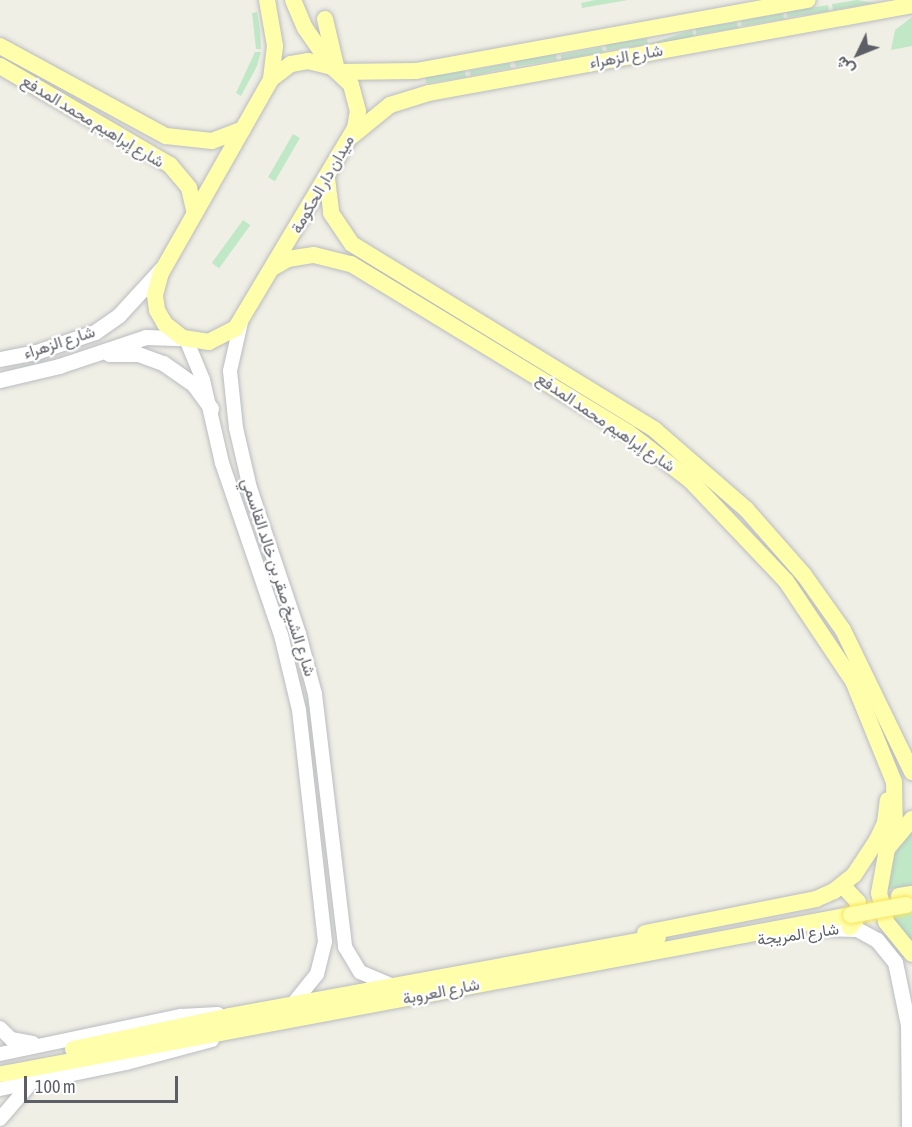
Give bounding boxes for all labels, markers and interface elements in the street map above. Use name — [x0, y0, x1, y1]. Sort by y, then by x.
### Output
north arrow — [828, 24, 888, 84]
street label: شارع الزهراء — [588, 40, 664, 72]
text: ش — [832, 53, 858, 79]
street label: شارع إبراهيم محمد المدفع — [18, 71, 168, 171]
street label: ميدان دار الحكومة — [286, 132, 358, 236]
street label: شارع الزهراء — [21, 321, 97, 363]
street label: شارع إبراهيم محمد المدفع — [533, 368, 679, 476]
street label: شارع الشيخ صقر بن خالد القاسمي — [238, 475, 320, 679]
street label: شارع المريجة — [756, 919, 840, 949]
street label: شارع العروبة — [401, 974, 481, 1008]
scale bar — [27, 1064, 182, 1102]
text: 100 m — [35, 1076, 76, 1097]

